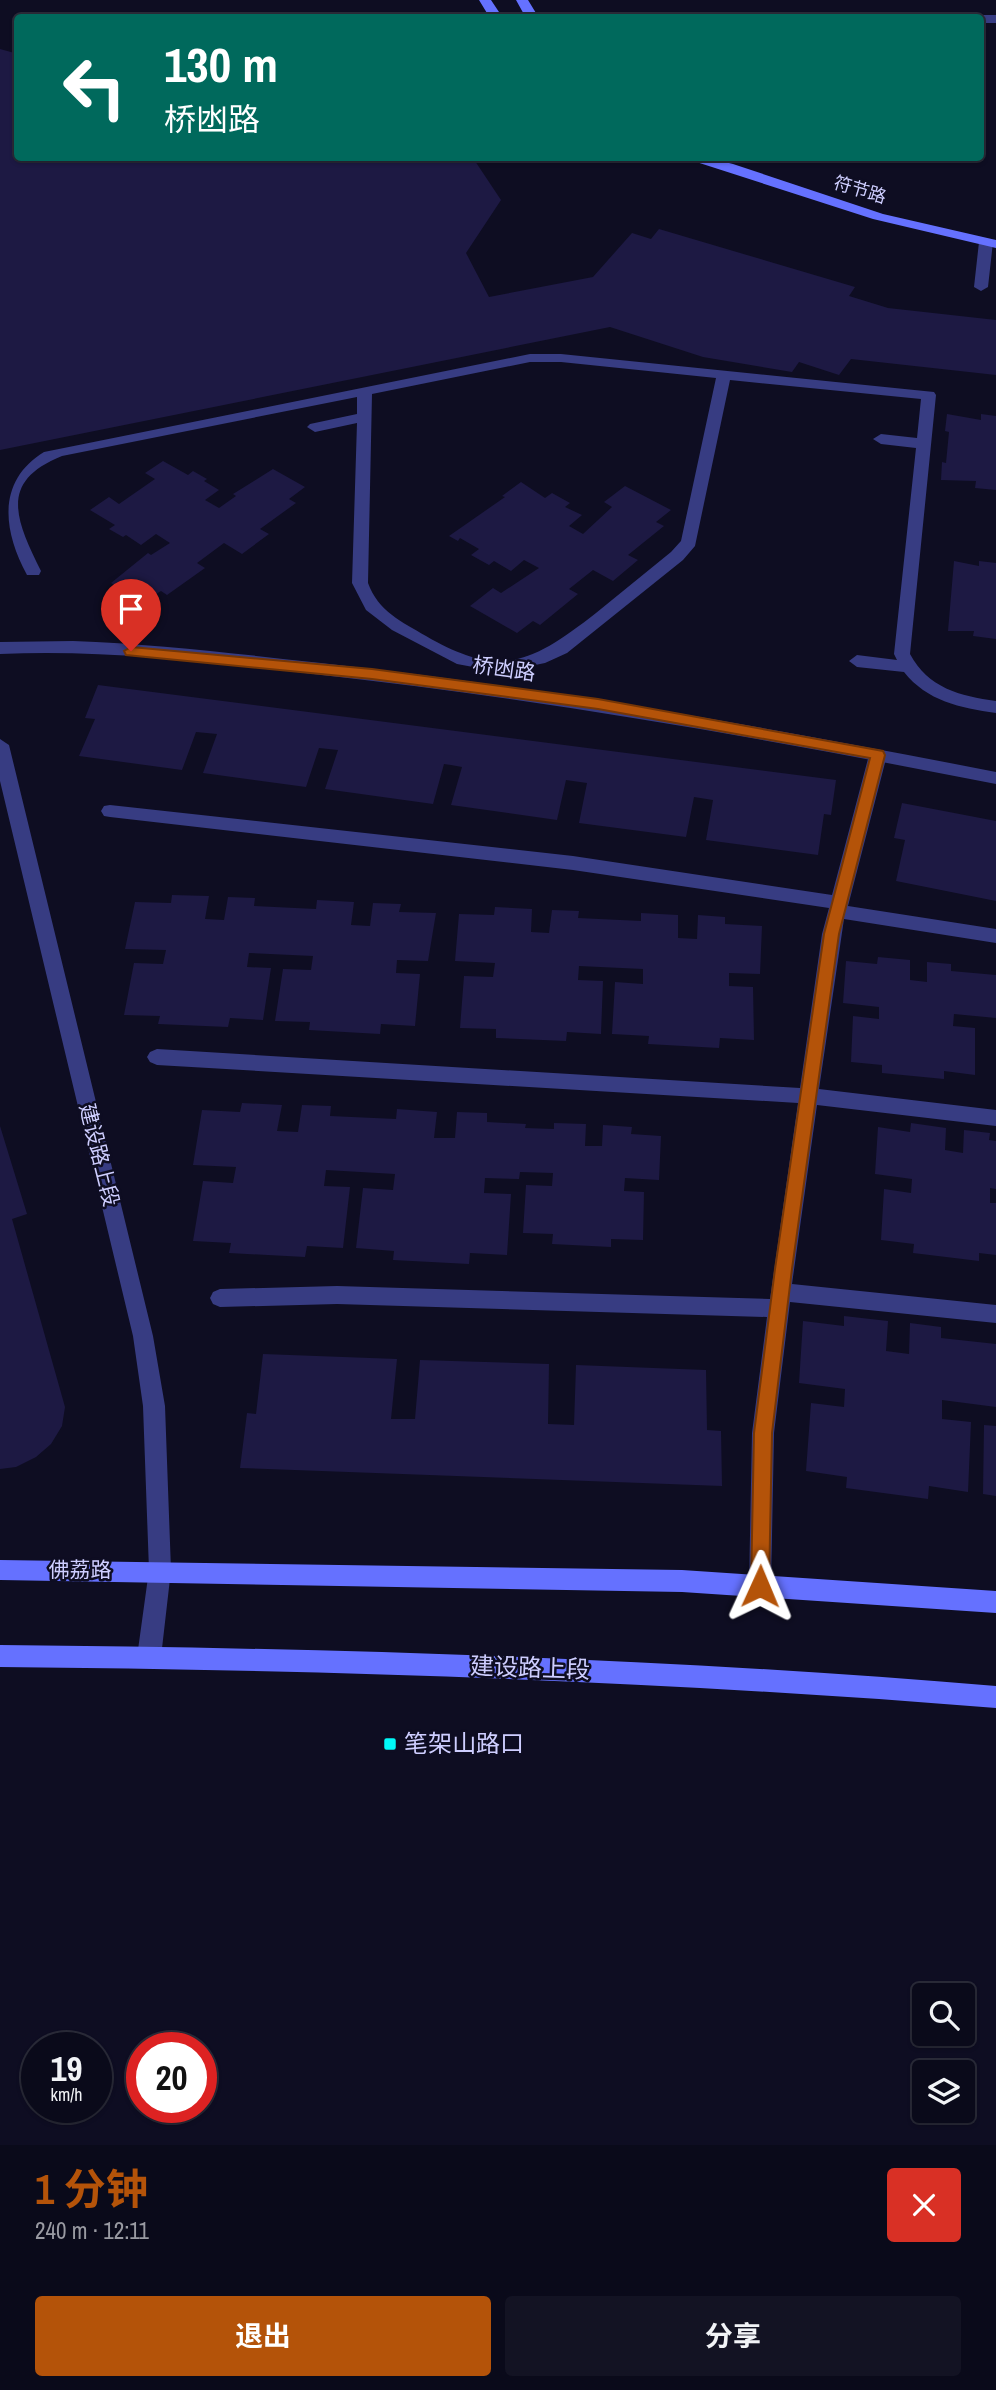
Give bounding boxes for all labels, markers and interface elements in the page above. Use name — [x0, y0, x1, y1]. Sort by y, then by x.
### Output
text: 130 m — [164, 31, 278, 97]
icon: left — [49, 42, 140, 133]
text: 桥凼路 — [164, 98, 260, 141]
street label: 符节路 — [831, 170, 890, 209]
pin — [101, 579, 161, 651]
icon: arrive — [112, 590, 150, 628]
street label: 桥凼路 — [471, 650, 537, 687]
street label: 建设路上段 — [73, 1100, 126, 1209]
position arrow — [723, 1549, 797, 1623]
street label: 佛荔路 — [49, 1555, 112, 1584]
street label: 建设路上段 — [470, 1649, 591, 1685]
place label: 笔架山路口 — [404, 1727, 524, 1759]
marker: 笔架山路口 — [382, 1736, 398, 1752]
map controls — [912, 1983, 975, 2123]
button: search — [912, 1983, 975, 2046]
speed limit sign: 20 — [126, 2032, 217, 2123]
text: 19 — [51, 2045, 82, 2092]
button: layers — [912, 2060, 975, 2123]
text: km/h — [51, 2082, 83, 2107]
text: 1 分钟 — [35, 2161, 148, 2217]
button: close — [887, 2168, 961, 2242]
text: 240 m · 12:11 — [35, 2215, 149, 2246]
button: 退出 — [35, 2296, 491, 2376]
button: 分享 — [505, 2296, 961, 2376]

